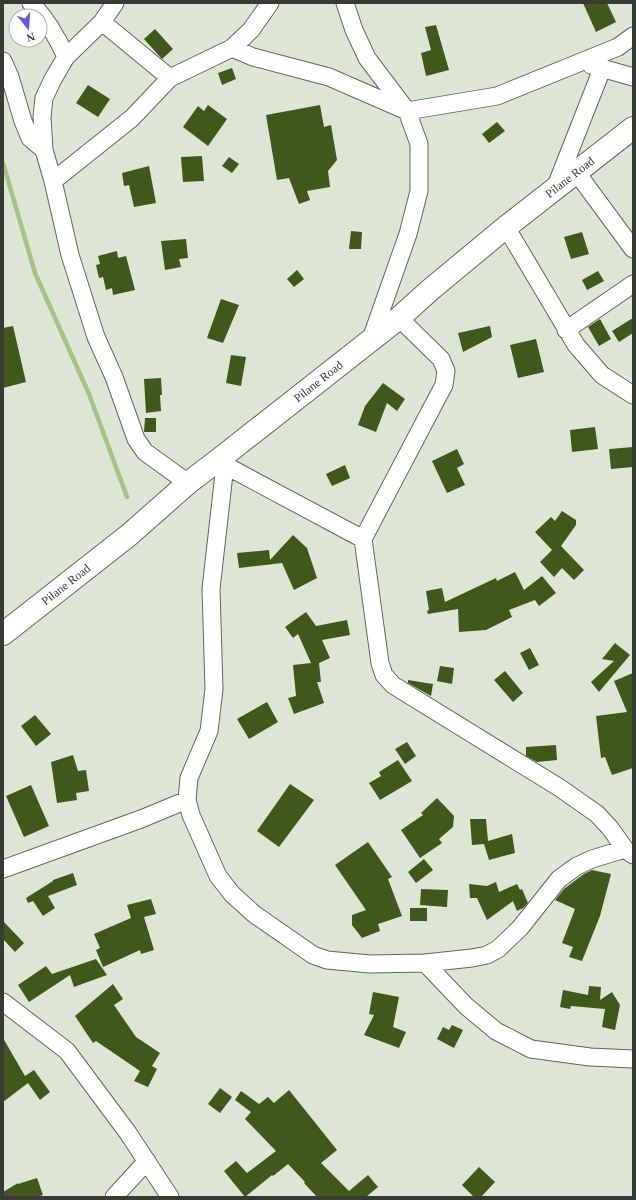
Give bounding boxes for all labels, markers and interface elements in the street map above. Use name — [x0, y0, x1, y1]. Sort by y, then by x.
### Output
north arrow — [8, 8, 48, 48]
text: N — [25, 31, 36, 44]
street label: Pilane Road — [542, 154, 597, 201]
street label: Pilane Road — [291, 358, 345, 405]
street label: Pilane Road — [39, 561, 93, 608]

